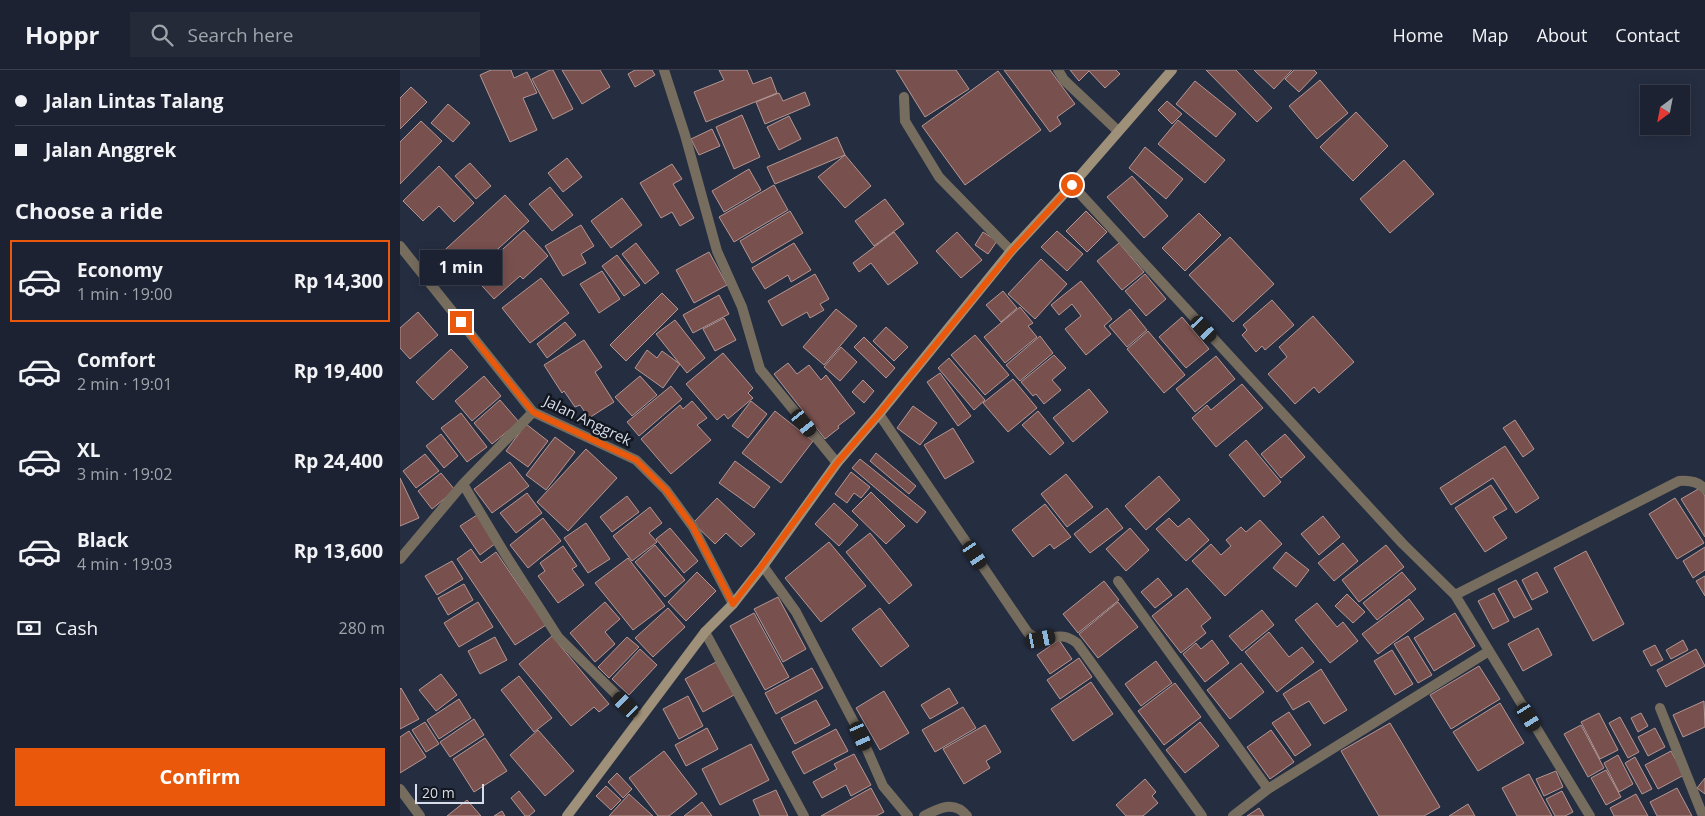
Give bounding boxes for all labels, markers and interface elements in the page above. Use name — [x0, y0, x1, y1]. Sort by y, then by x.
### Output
search box — [130, 12, 480, 57]
text: Hoppr — [25, 18, 100, 51]
icon: search — [148, 21, 176, 49]
text: Search here — [188, 22, 293, 48]
text: Home — [1393, 23, 1443, 47]
text: Map — [1471, 23, 1509, 47]
text: About — [1537, 23, 1587, 47]
text: Contact — [1615, 23, 1680, 47]
north arrow — [1640, 85, 1690, 135]
map controls — [1640, 85, 1690, 135]
text: Jalan Lintas Talang — [45, 88, 224, 114]
text: Jalan Anggrek — [45, 137, 176, 163]
route start — [1061, 174, 1083, 196]
text: Choose a ride — [15, 195, 163, 225]
callout: 1 min — [420, 250, 502, 284]
text: 1 min — [439, 256, 483, 278]
text: Economy — [77, 257, 163, 283]
icon: car — [17, 259, 62, 304]
text: Rp 14,300 — [294, 268, 383, 294]
text: 1 min · 19:00 — [77, 283, 172, 305]
route end — [450, 311, 472, 333]
car — [1188, 313, 1219, 345]
text: Comfort — [77, 347, 156, 373]
icon: car — [17, 349, 62, 394]
text: Rp 19,400 — [294, 358, 383, 384]
text: 2 min · 19:01 — [77, 373, 172, 395]
street label: Jalan Anggrek — [539, 389, 635, 450]
car — [788, 407, 819, 439]
text: XL — [77, 437, 100, 463]
icon: car — [17, 439, 62, 484]
text: Rp 24,400 — [294, 448, 383, 474]
text: 3 min · 19:02 — [77, 463, 172, 485]
text: Black — [77, 527, 129, 553]
icon: car — [17, 529, 62, 574]
text: Rp 13,600 — [294, 538, 383, 564]
car — [960, 538, 989, 572]
text: 4 min · 19:03 — [77, 553, 172, 575]
icon: cash — [15, 614, 43, 642]
text: Cash — [55, 615, 98, 641]
text: 280 m — [339, 617, 385, 639]
car — [1024, 629, 1057, 649]
car — [610, 689, 641, 721]
car — [1514, 700, 1543, 734]
car — [848, 719, 873, 753]
button: Confirm — [15, 748, 385, 806]
scale bar — [415, 781, 484, 804]
text: 20 m — [422, 783, 455, 802]

